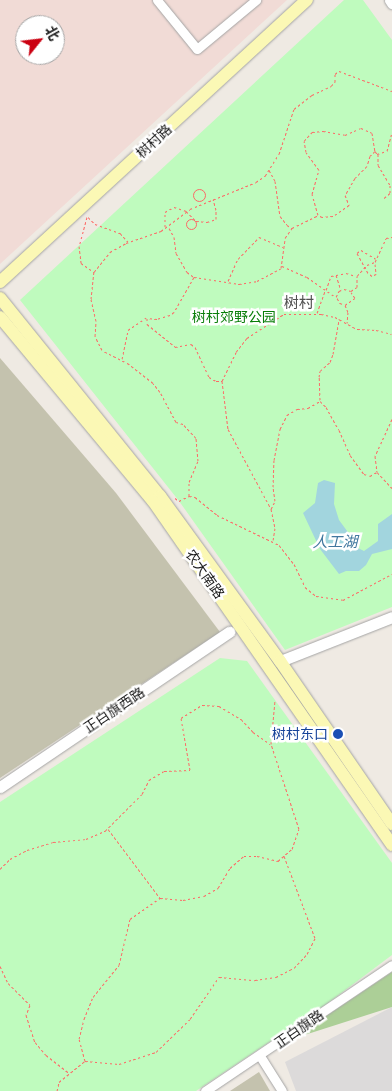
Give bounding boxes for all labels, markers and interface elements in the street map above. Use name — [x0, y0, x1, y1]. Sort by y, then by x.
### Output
north arrow — [15, 15, 65, 65]
text: 北 — [42, 23, 64, 43]
street label: 树村路 — [133, 121, 175, 161]
district label: 树村 — [284, 294, 314, 312]
park label: 树村郊野公园 — [192, 309, 276, 325]
water label: 人工湖 — [313, 533, 357, 551]
street label: 农大南路 — [182, 546, 228, 602]
street label: 正白旗西路 — [80, 683, 148, 737]
place label: 树村东口 — [272, 726, 328, 742]
marker: 树村东口 — [332, 728, 344, 740]
street label: 正白旗路 — [271, 1006, 327, 1052]

